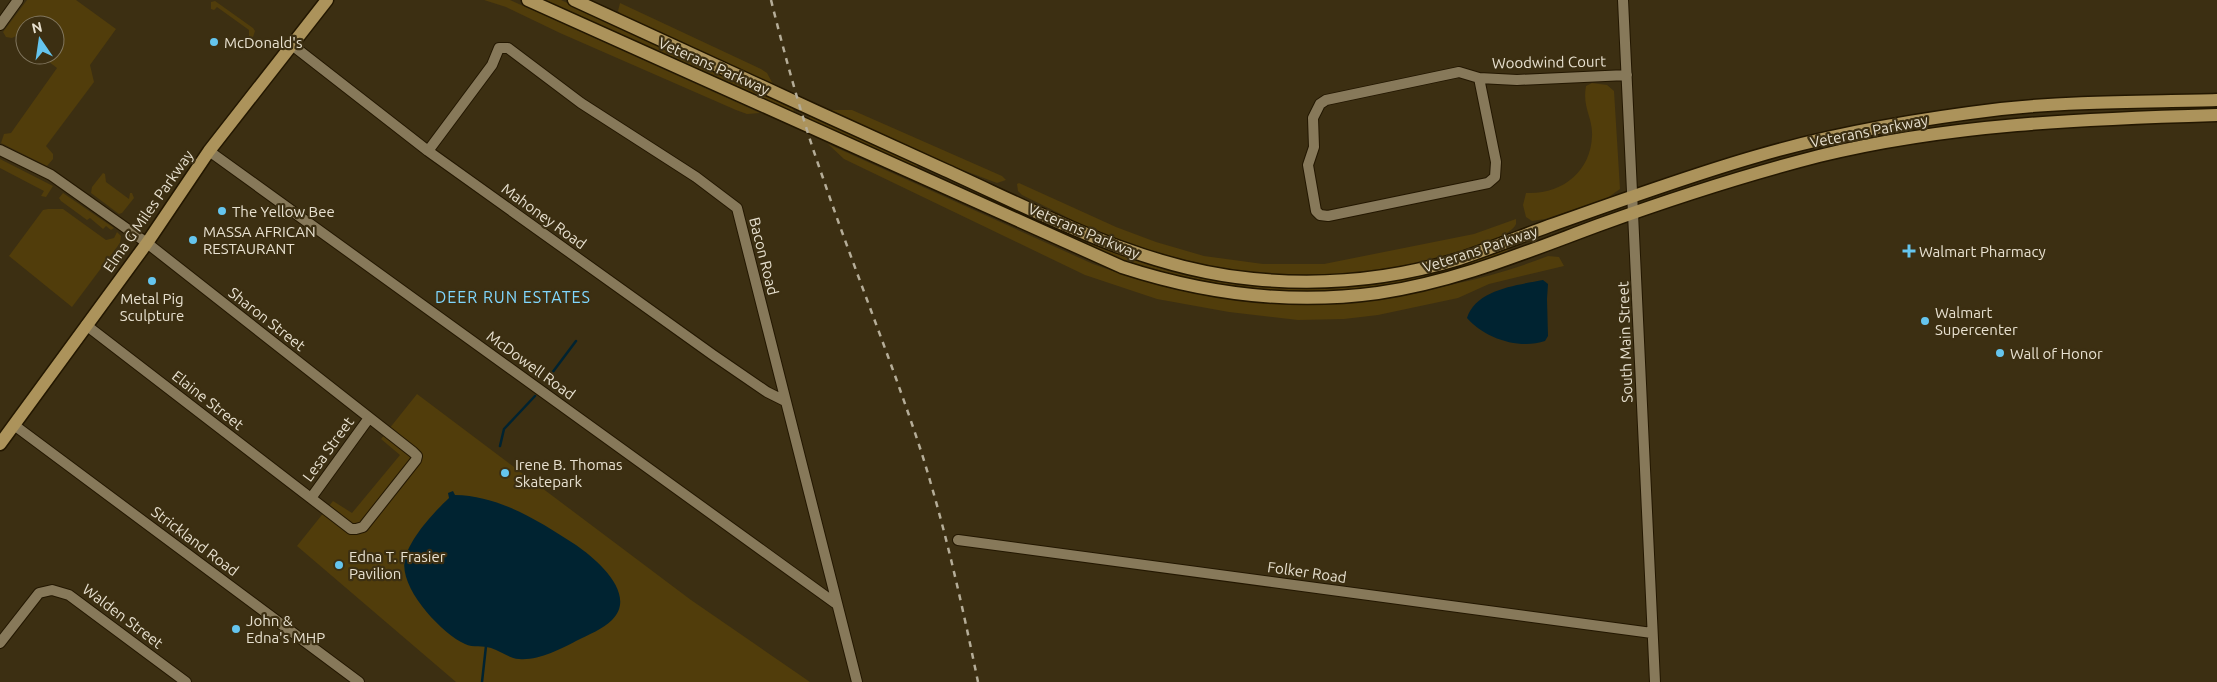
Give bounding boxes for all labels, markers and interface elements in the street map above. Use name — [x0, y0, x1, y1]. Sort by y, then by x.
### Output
north arrow — [15, 15, 65, 65]
text: N — [30, 18, 44, 36]
place label: McDonald's — [224, 34, 302, 51]
street label: Veterans Parkway — [656, 34, 772, 98]
marker: McDonald's — [208, 36, 220, 48]
street label: Woodwind Court — [1492, 53, 1606, 71]
street label: Veterans Parkway — [1809, 111, 1929, 151]
street label: Elma G Miles Parkway — [99, 147, 197, 275]
street label: Mahoney Road — [498, 180, 590, 252]
street label: Veterans Parkway — [1026, 200, 1142, 262]
place label: The Yellow Bee — [232, 203, 335, 220]
marker: The Yellow Bee — [216, 205, 228, 217]
street label: Bacon Road — [746, 215, 782, 297]
street label: Veterans Parkway — [1420, 222, 1540, 276]
place label: MASSA AFRICAN RESTAURANT — [203, 223, 316, 257]
marker: MASSA AFRICAN RESTAURANT — [187, 234, 199, 246]
place label: Walmart Pharmacy — [1919, 243, 2046, 260]
marker: Walmart Pharmacy — [1903, 245, 1915, 257]
marker: Metal Pig Sculpture — [146, 275, 158, 287]
street label: South Main Street — [1614, 281, 1636, 403]
street label: Sharon Street — [225, 284, 309, 354]
district label: DEER RUN ESTATES — [435, 288, 591, 306]
place label: Metal Pig Sculpture — [120, 290, 184, 324]
place label: Walmart Supercenter — [1935, 304, 2018, 338]
marker: Walmart Supercenter — [1919, 315, 1931, 327]
street label: McDowell Road — [483, 327, 579, 403]
place label: Wall of Honor — [2010, 345, 2103, 362]
marker: Wall of Honor — [1994, 347, 2006, 359]
street label: Elaine Street — [169, 367, 247, 433]
street label: Lesa Street — [299, 413, 357, 485]
place label: Irene B. Thomas Skatepark — [515, 456, 623, 490]
marker: Irene B. Thomas Skatepark — [499, 467, 511, 479]
street label: Strickland Road — [148, 503, 242, 579]
place label: Edna T. Frasier Pavilion — [349, 548, 446, 582]
street label: Folker Road — [1266, 558, 1348, 586]
marker: Edna T. Frasier Pavilion — [333, 559, 345, 571]
street label: Walden Street — [79, 580, 167, 652]
place label: John & Edna's MHP — [246, 612, 325, 646]
marker: John & Edna's MHP — [230, 623, 242, 635]

